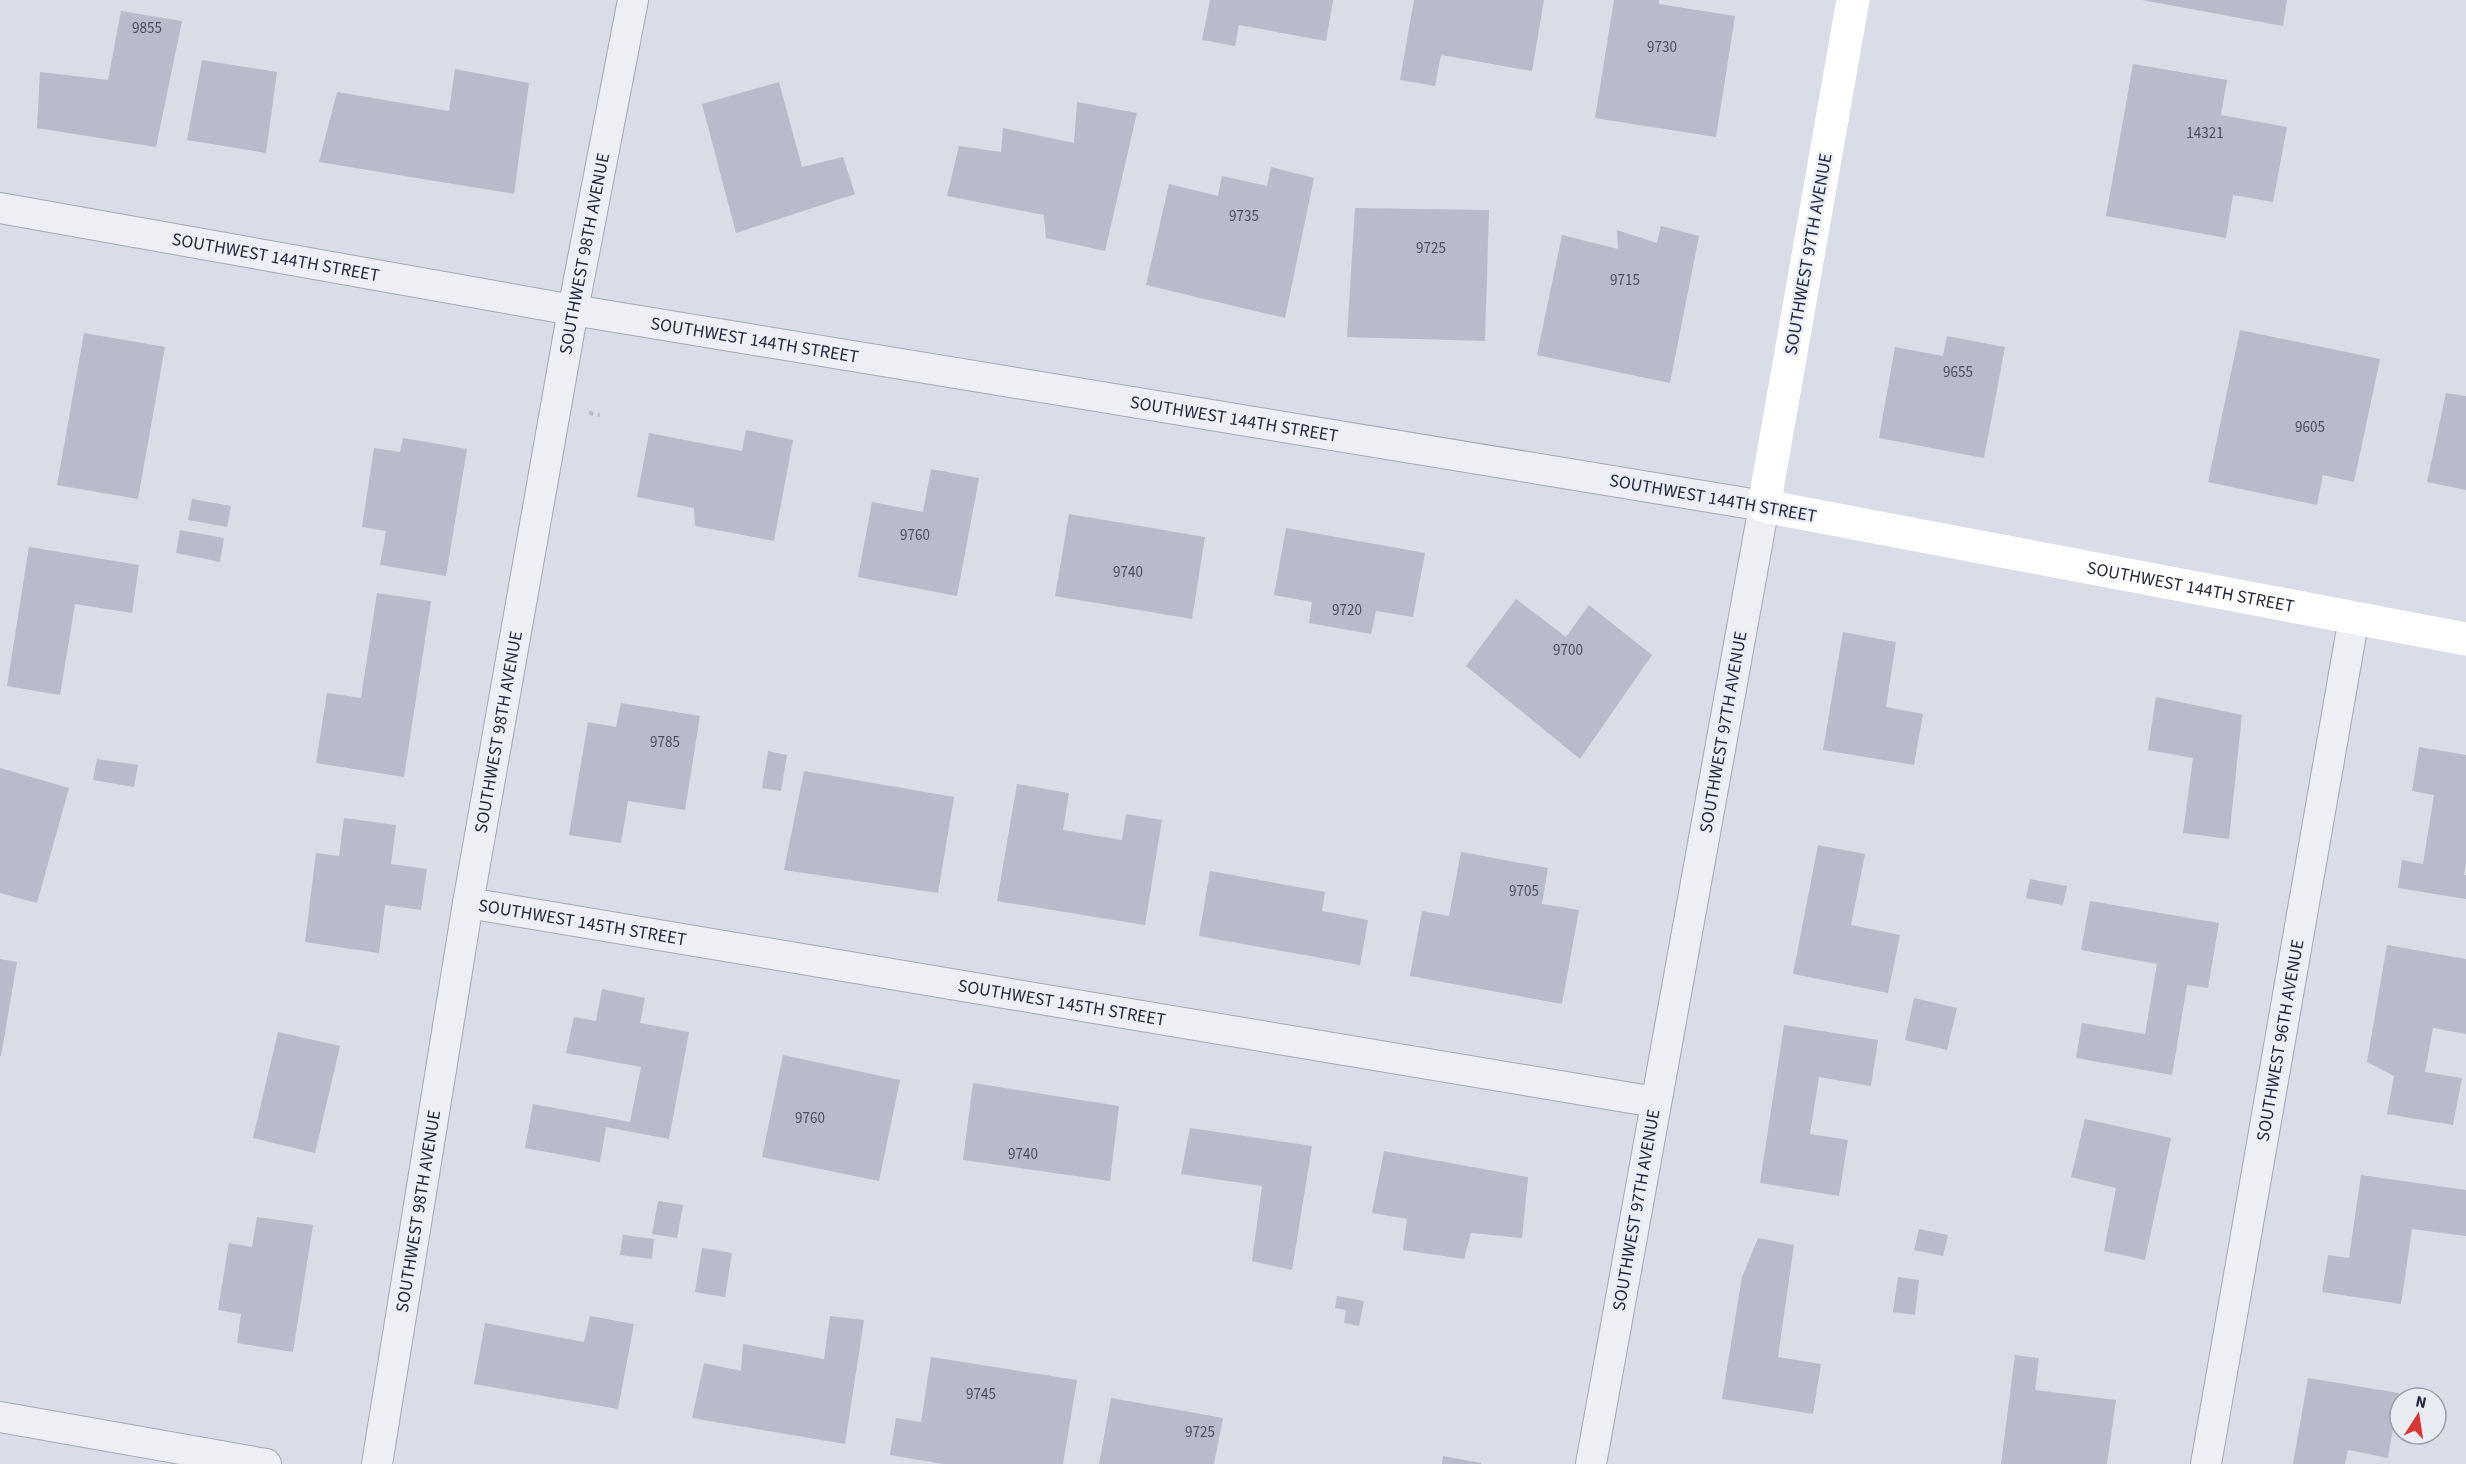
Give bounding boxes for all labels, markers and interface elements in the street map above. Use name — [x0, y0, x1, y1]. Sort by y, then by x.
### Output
house number: 9855 — [132, 18, 162, 39]
house number: 9730 — [1647, 37, 1677, 58]
house number: 14321 — [2186, 123, 2224, 144]
street label: SOUTHWEST 98TH AVENUE — [553, 151, 616, 357]
street label: SOUTHWEST 97TH AVENUE — [1778, 151, 1839, 357]
house number: 9735 — [1229, 206, 1259, 227]
street label: SOUTHWEST 144TH STREET — [170, 227, 382, 288]
house number: 9725 — [1416, 238, 1446, 259]
house number: 9715 — [1610, 270, 1640, 291]
street label: SOUTHWEST 144TH STREET — [649, 311, 861, 370]
house number: 9655 — [1943, 362, 1973, 383]
street label: SOUTHWEST 144TH STREET — [1128, 390, 1340, 449]
house number: 9605 — [2295, 417, 2325, 438]
street label: SOUTHWEST 144TH STREET — [1607, 468, 1819, 529]
house number: 9760 — [900, 525, 930, 546]
street label: SOUTHWEST 144TH STREET — [2085, 555, 2297, 619]
house number: 9740 — [1113, 562, 1143, 583]
house number: 9720 — [1332, 600, 1362, 621]
street label: SOUTHWEST 98TH AVENUE — [469, 629, 529, 835]
street label: SOUTHWEST 97TH AVENUE — [1693, 629, 1754, 835]
house number: 9700 — [1553, 640, 1583, 661]
house number: 9785 — [650, 732, 680, 753]
house number: 9705 — [1509, 881, 1539, 902]
street label: SOUTHWEST 145TH STREET — [476, 893, 689, 952]
street label: SOUTHWEST 96TH AVENUE — [2251, 937, 2310, 1144]
street label: SOUTHWEST 145TH STREET — [956, 973, 1168, 1033]
street label: SOUTHWEST 97TH AVENUE — [1606, 1107, 1667, 1313]
street label: SOUTHWEST 98TH AVENUE — [390, 1108, 447, 1314]
house number: 9760 — [795, 1108, 825, 1129]
house number: 9740 — [1008, 1144, 1038, 1165]
house number: 9745 — [966, 1384, 996, 1405]
north arrow — [2388, 1386, 2448, 1446]
text: N — [2413, 1390, 2428, 1414]
house number: 9725 — [1185, 1422, 1215, 1443]

